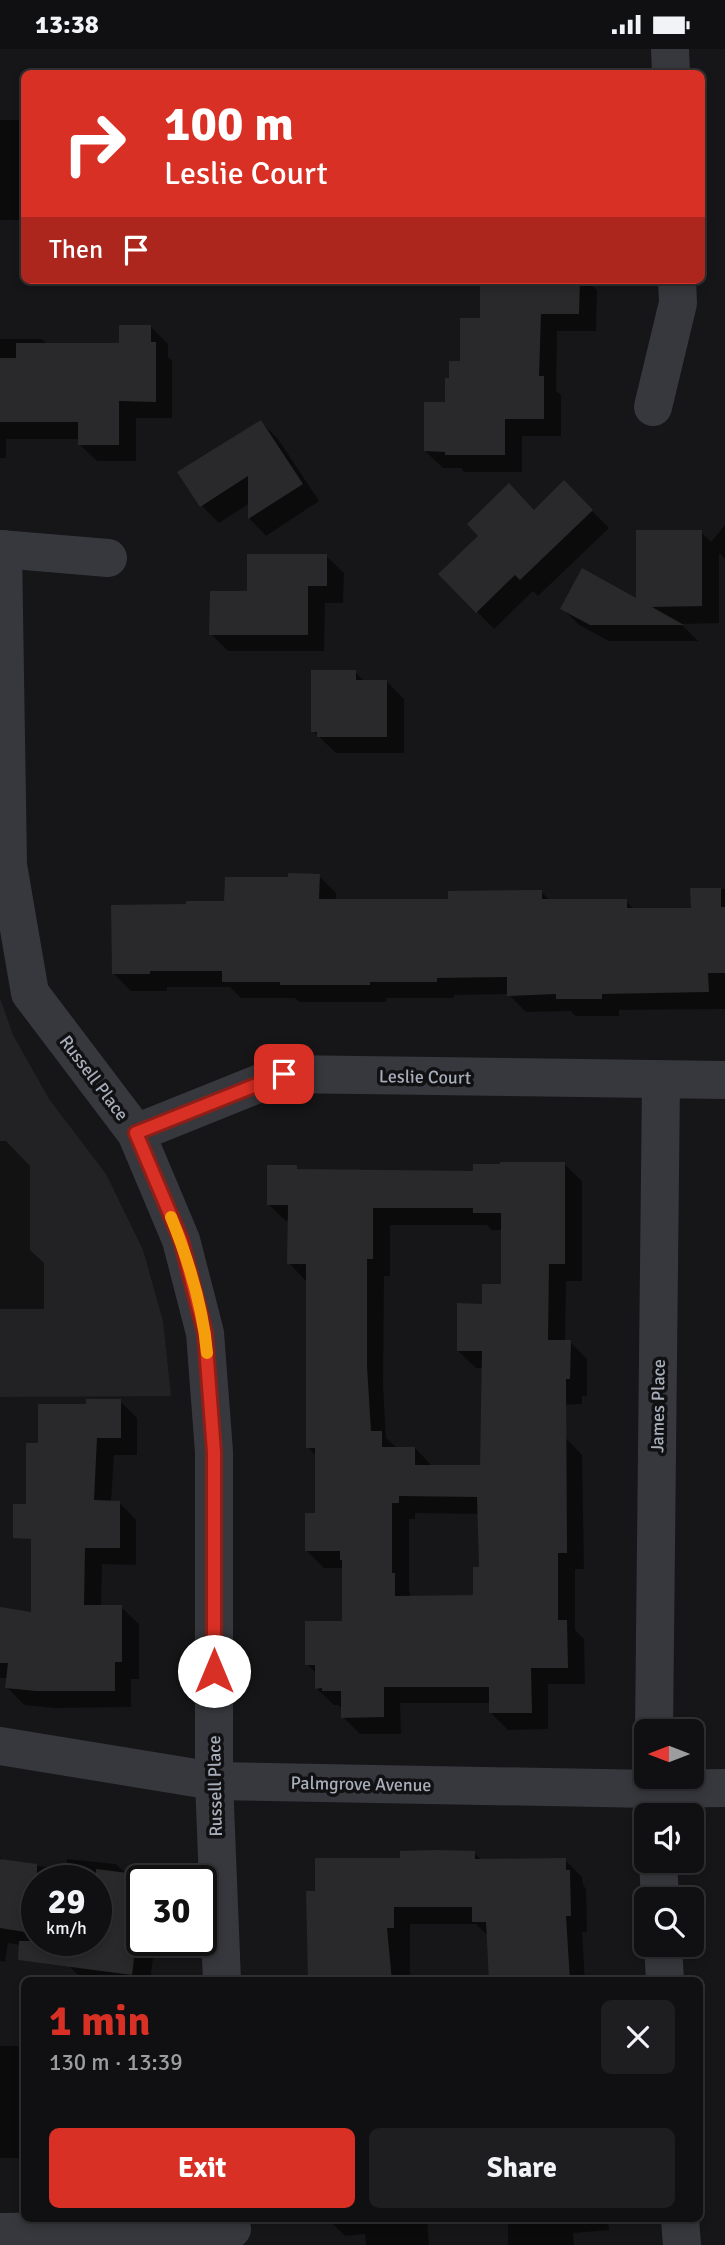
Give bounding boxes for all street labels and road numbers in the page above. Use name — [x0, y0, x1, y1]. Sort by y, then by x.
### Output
street label: Russell Place — [55, 1031, 133, 1125]
street label: Leslie Court — [379, 1065, 471, 1089]
street label: James Place — [646, 1359, 670, 1453]
street label: Russell Place — [203, 1735, 227, 1837]
street label: Palmgrove Avenue — [290, 1772, 432, 1796]

